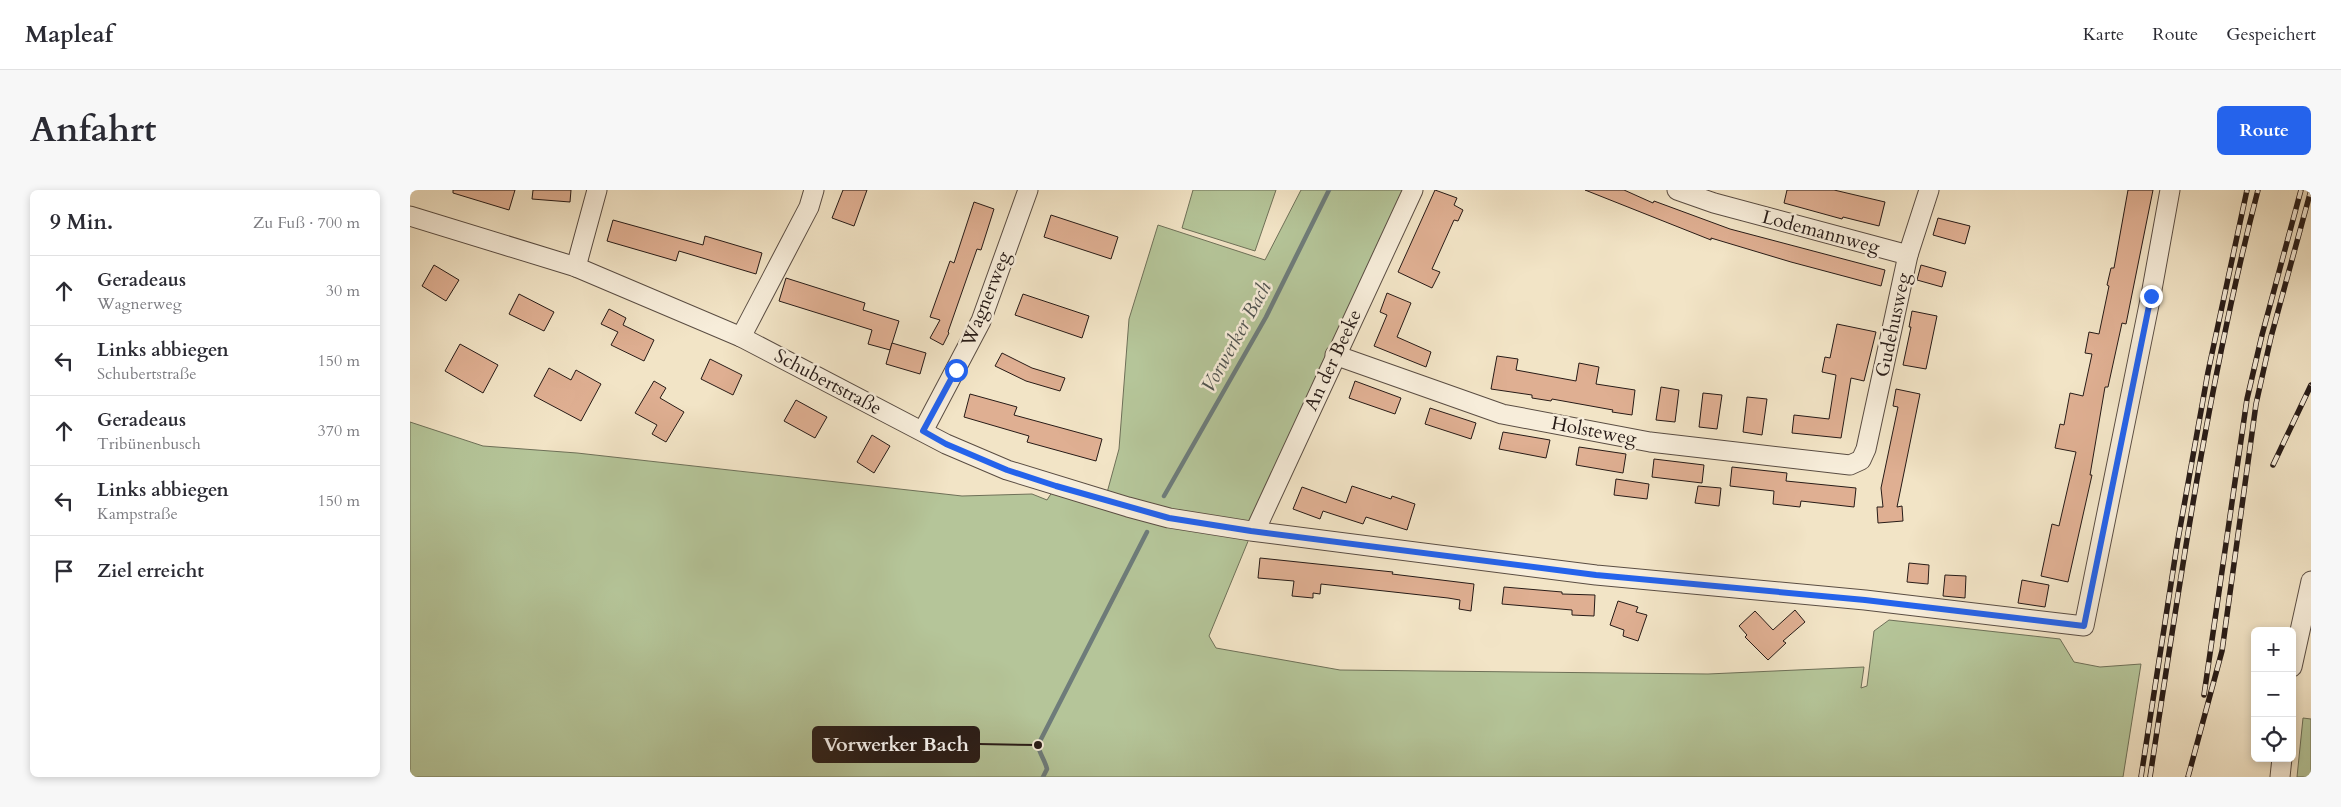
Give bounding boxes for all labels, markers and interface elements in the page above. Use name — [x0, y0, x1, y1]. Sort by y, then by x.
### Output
text: Mapleaf — [25, 18, 113, 51]
text: Karte — [2083, 22, 2124, 47]
text: Route — [2152, 22, 2198, 47]
text: Gespeichert — [2226, 22, 2316, 47]
text: Anfahrt — [30, 106, 156, 154]
button: Route — [2217, 106, 2311, 155]
street label: Lodemannweg — [1759, 204, 1883, 260]
text: 9 Min. — [50, 208, 113, 237]
text: Zu Fuß · 700 m — [253, 212, 360, 234]
street label: Wagnerweg — [955, 247, 1017, 351]
text: Geradeaus — [97, 267, 186, 293]
street label: Gudehusweg — [1869, 270, 1917, 380]
water label: Vorwerker Bach — [1194, 276, 1278, 397]
icon: ahead — [50, 277, 78, 305]
text: 30 m — [326, 280, 360, 302]
route end — [2140, 285, 2163, 308]
text: Wagnerweg — [97, 293, 182, 315]
street label: An der Beeke — [1298, 305, 1368, 415]
text: Links abbiegen — [97, 337, 229, 363]
street label: Schubertstraße — [770, 343, 886, 421]
icon: left — [50, 347, 78, 375]
text: 150 m — [318, 350, 360, 372]
route start — [945, 359, 968, 382]
text: Schubertstraße — [97, 363, 197, 385]
text: Geradeaus — [97, 407, 186, 433]
street label: Holsteweg — [1549, 410, 1639, 452]
icon: ahead — [50, 417, 78, 445]
text: 370 m — [318, 420, 360, 442]
text: Tribünenbusch — [97, 433, 201, 455]
text: Links abbiegen — [97, 477, 229, 503]
icon: left — [50, 487, 78, 515]
text: 150 m — [318, 490, 360, 512]
text: Kampstraße — [97, 503, 178, 525]
icon: arrive — [50, 557, 78, 585]
text: Ziel erreicht — [97, 558, 204, 584]
map controls — [2251, 627, 2296, 762]
button: + — [2251, 627, 2296, 672]
button: − — [2251, 672, 2296, 717]
button: locate — [2251, 717, 2296, 762]
callout: Vorwerker Bach — [813, 727, 979, 762]
text: Vorwerker Bach — [823, 731, 969, 758]

